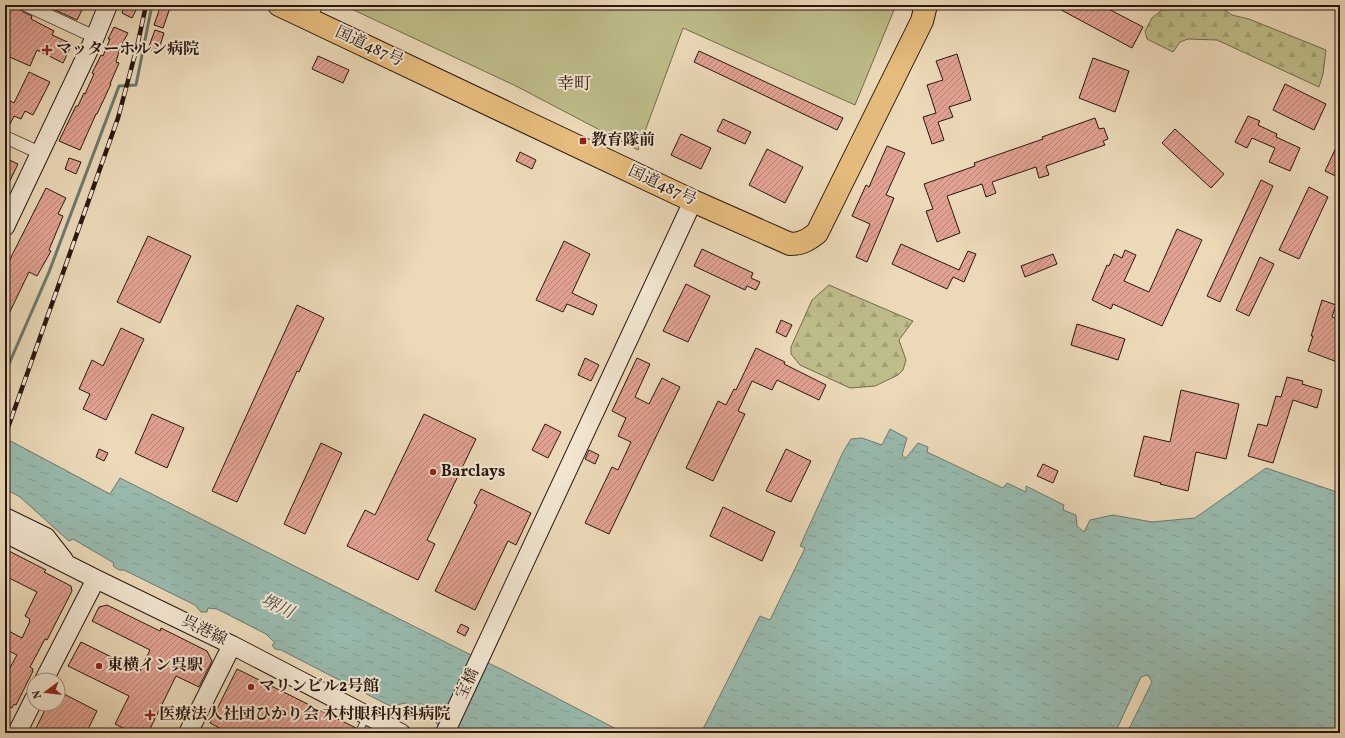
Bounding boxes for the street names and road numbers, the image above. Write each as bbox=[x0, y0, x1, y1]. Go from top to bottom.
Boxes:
street label: 国道487号 bbox=[331, 22, 407, 72]
street label: 国道487号 bbox=[624, 161, 700, 211]
street label: 呉港線 bbox=[178, 611, 230, 651]
street label: 宝橋 bbox=[451, 665, 485, 703]

